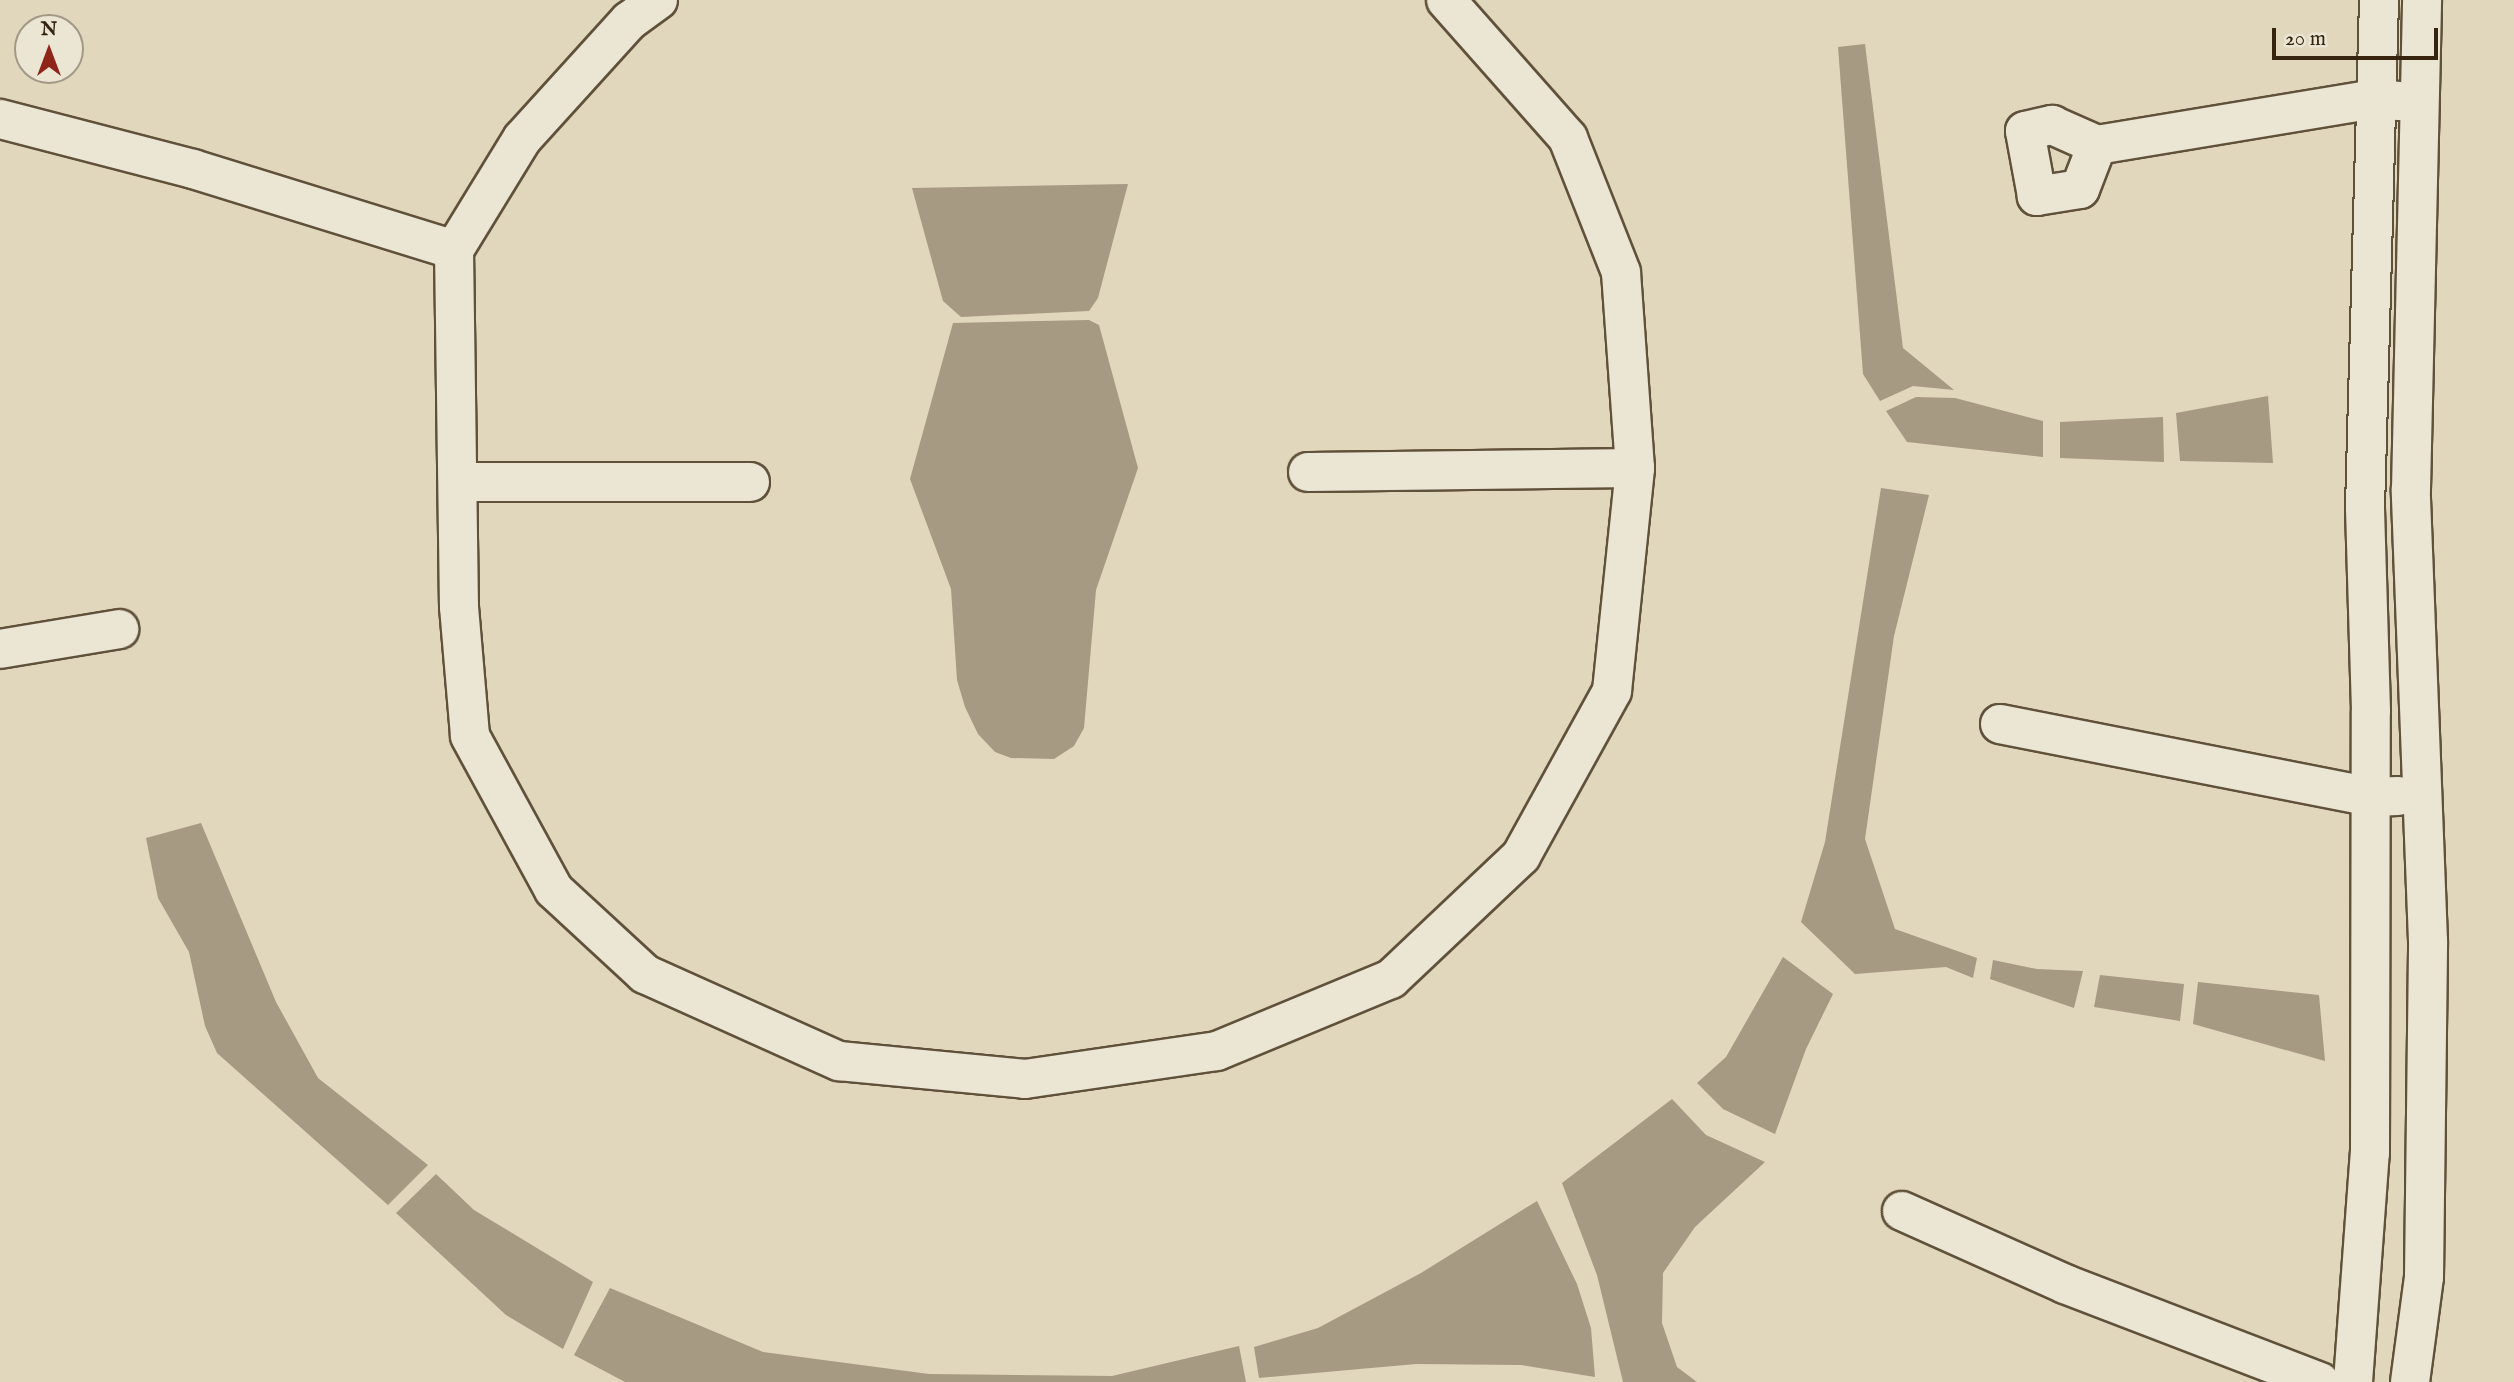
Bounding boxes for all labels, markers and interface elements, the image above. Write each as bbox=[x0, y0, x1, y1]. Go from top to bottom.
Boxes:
north arrow bbox=[14, 14, 84, 84]
scale bar bbox=[2276, 14, 2442, 58]
text: N bbox=[41, 18, 57, 42]
text: 20 m bbox=[2285, 26, 2326, 53]

